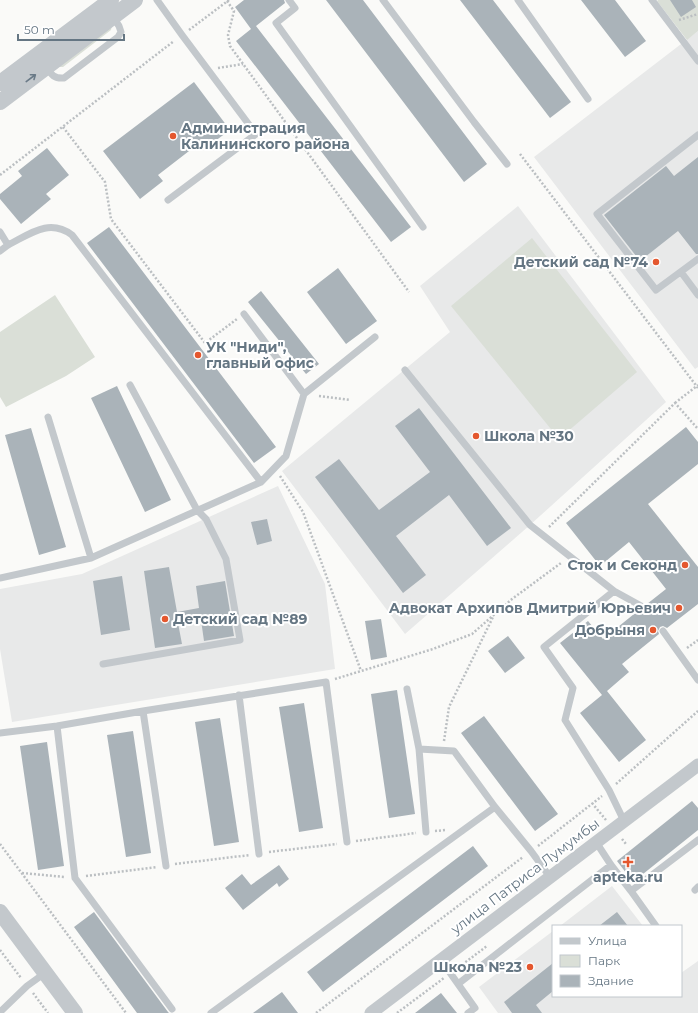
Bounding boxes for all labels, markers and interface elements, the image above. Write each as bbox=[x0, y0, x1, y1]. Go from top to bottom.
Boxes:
scale bar bbox=[18, 16, 124, 42]
text: 50 m bbox=[24, 22, 55, 37]
one-way arrow bbox=[26, 74, 37, 83]
place label: Администрация Калининского района bbox=[181, 119, 350, 153]
marker: Администрация Калининского района bbox=[168, 131, 178, 141]
place label: Детский сад №74 bbox=[514, 253, 648, 271]
marker: Детский сад №74 bbox=[651, 257, 661, 267]
place label: УК "Ниди", главный офис bbox=[206, 338, 315, 372]
marker: УК "Ниди", главный офис bbox=[193, 350, 203, 360]
place label: Школа №30 bbox=[484, 427, 574, 445]
marker: Школа №30 bbox=[471, 431, 481, 441]
place label: Сток и Секонд bbox=[567, 556, 677, 574]
marker: Сток и Секонд bbox=[680, 560, 690, 570]
place label: Адвокат Архипов Дмитрий Юрьевич bbox=[389, 599, 671, 617]
marker: Адвокат Архипов Дмитрий Юрьевич bbox=[674, 603, 684, 613]
place label: Детский сад №89 bbox=[173, 610, 307, 628]
marker: Детский сад №89 bbox=[160, 614, 170, 624]
place label: Добрыня bbox=[575, 621, 645, 639]
marker: Добрыня bbox=[648, 625, 658, 635]
street label: улица Патриса Лумумбы bbox=[446, 814, 603, 938]
marker: apteka.ru bbox=[623, 857, 633, 867]
place label: apteka.ru bbox=[593, 868, 663, 886]
legend bbox=[552, 925, 682, 997]
text: Улица bbox=[588, 933, 627, 948]
text: Парк bbox=[588, 953, 620, 968]
place label: Школа №23 bbox=[433, 958, 522, 976]
marker: Школа №23 bbox=[525, 962, 535, 972]
text: Здание bbox=[588, 973, 634, 988]

